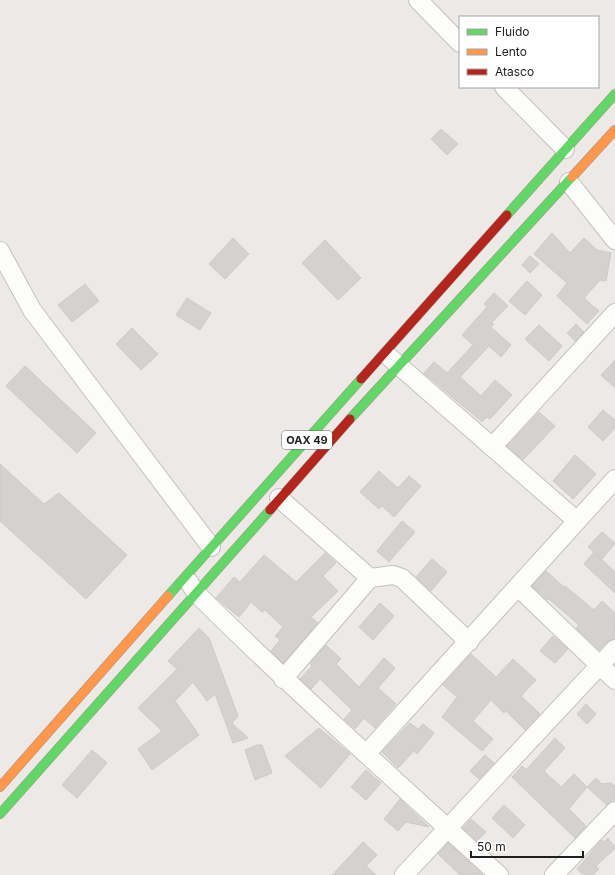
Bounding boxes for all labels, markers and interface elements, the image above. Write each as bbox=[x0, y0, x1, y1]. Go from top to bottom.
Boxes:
legend bbox=[459, 16, 599, 88]
text: Fluido bbox=[495, 24, 530, 39]
text: Lento bbox=[495, 44, 527, 59]
text: Atasco bbox=[495, 64, 534, 79]
road number: OAX 49 bbox=[282, 431, 332, 449]
scale bar bbox=[471, 833, 583, 859]
text: 50 m bbox=[477, 839, 506, 854]

